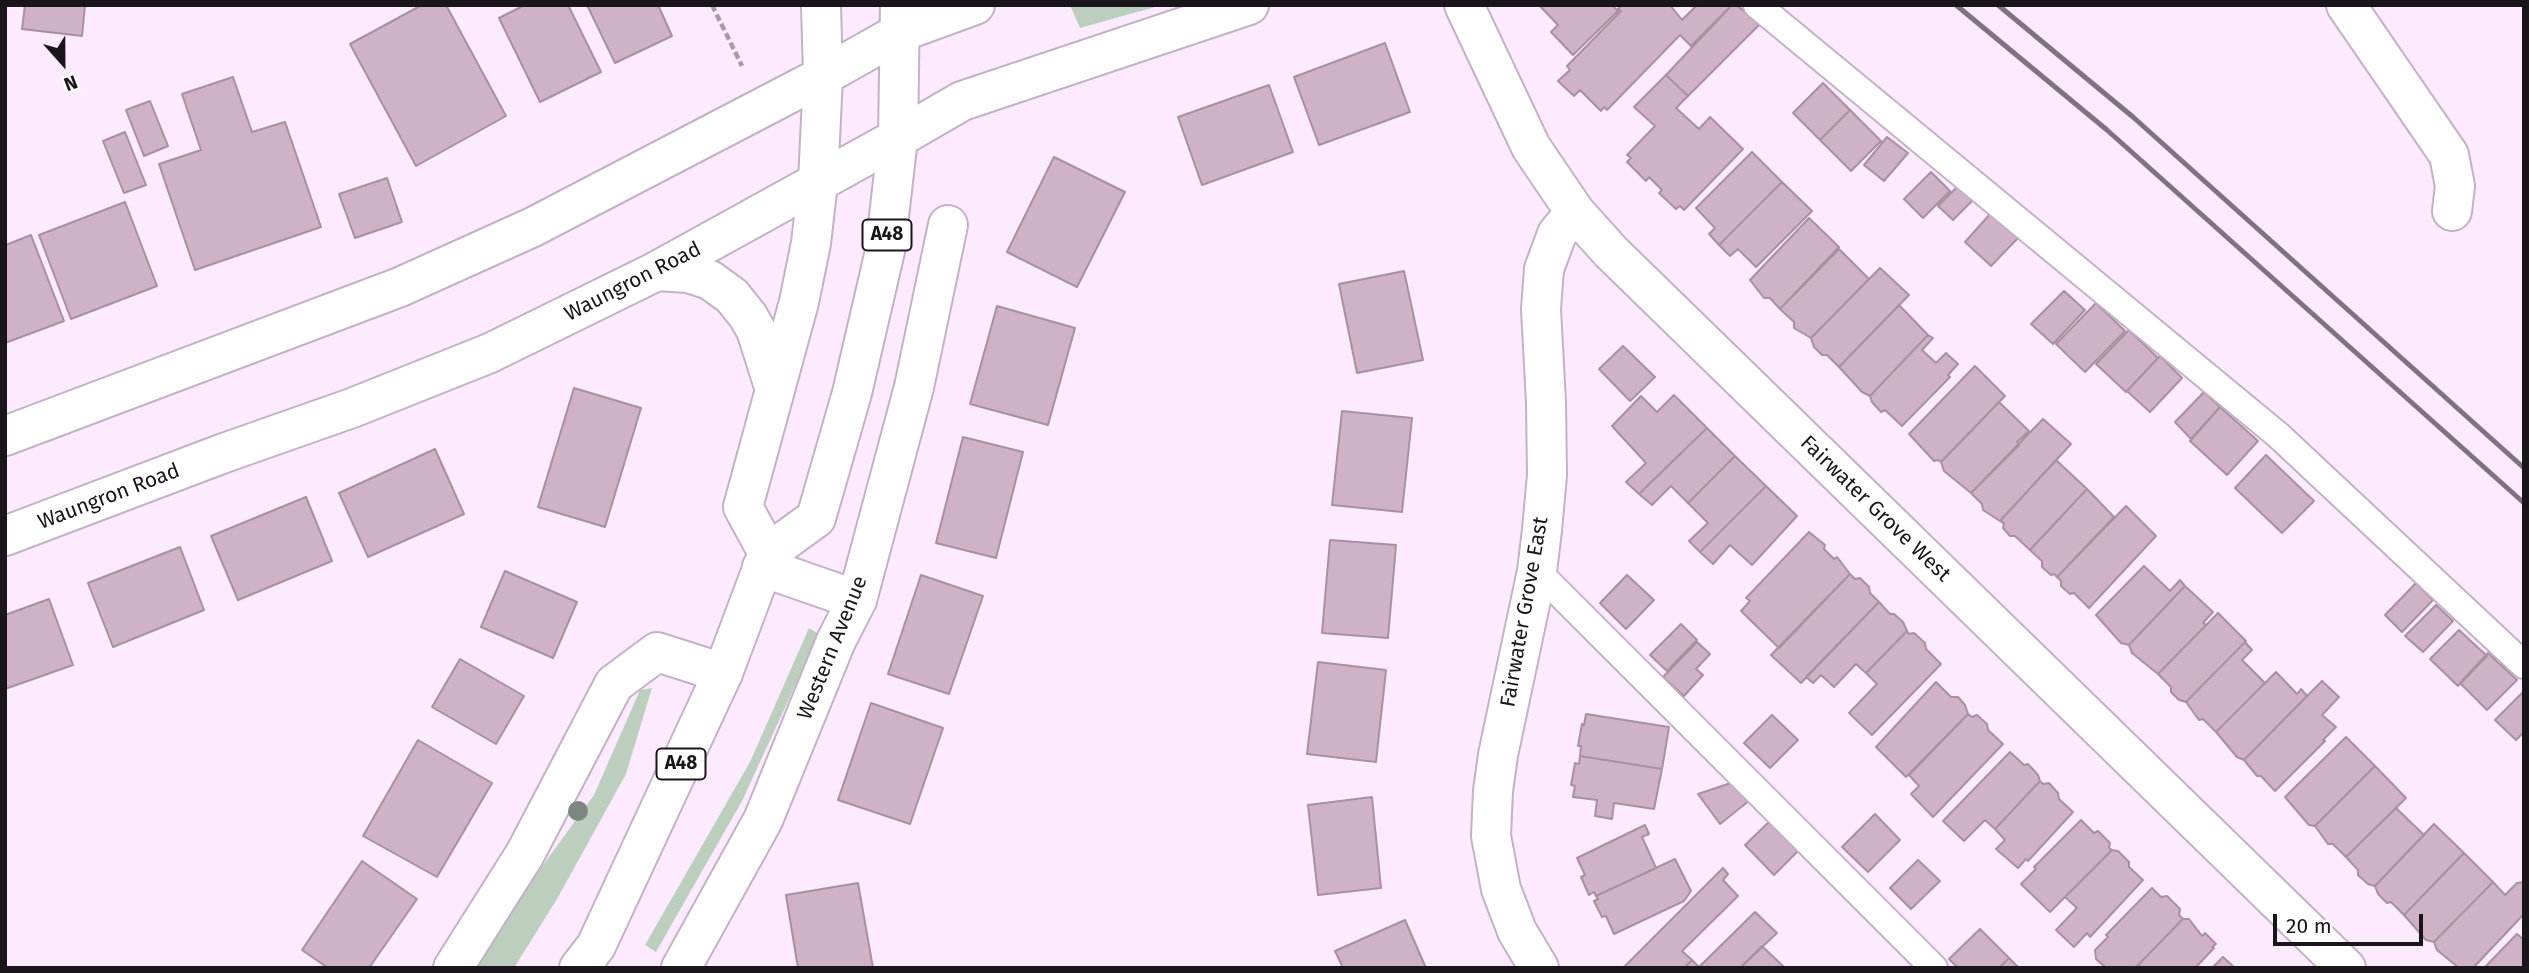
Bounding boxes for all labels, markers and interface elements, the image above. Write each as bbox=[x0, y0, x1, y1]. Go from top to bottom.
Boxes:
north arrow bbox=[28, 28, 98, 98]
text: N bbox=[61, 70, 81, 96]
road number: A48 bbox=[862, 219, 912, 250]
street label: Waungron Road bbox=[561, 237, 705, 327]
street label: Fairwater Grove West bbox=[1795, 431, 1955, 587]
street label: Waungron Road bbox=[35, 458, 183, 536]
street label: Fairwater Grove East bbox=[1496, 515, 1554, 709]
street label: Western Avenue bbox=[793, 572, 873, 724]
road number: A48 bbox=[656, 748, 706, 779]
scale bar bbox=[2277, 900, 2428, 944]
text: 20 m bbox=[2286, 913, 2332, 939]

